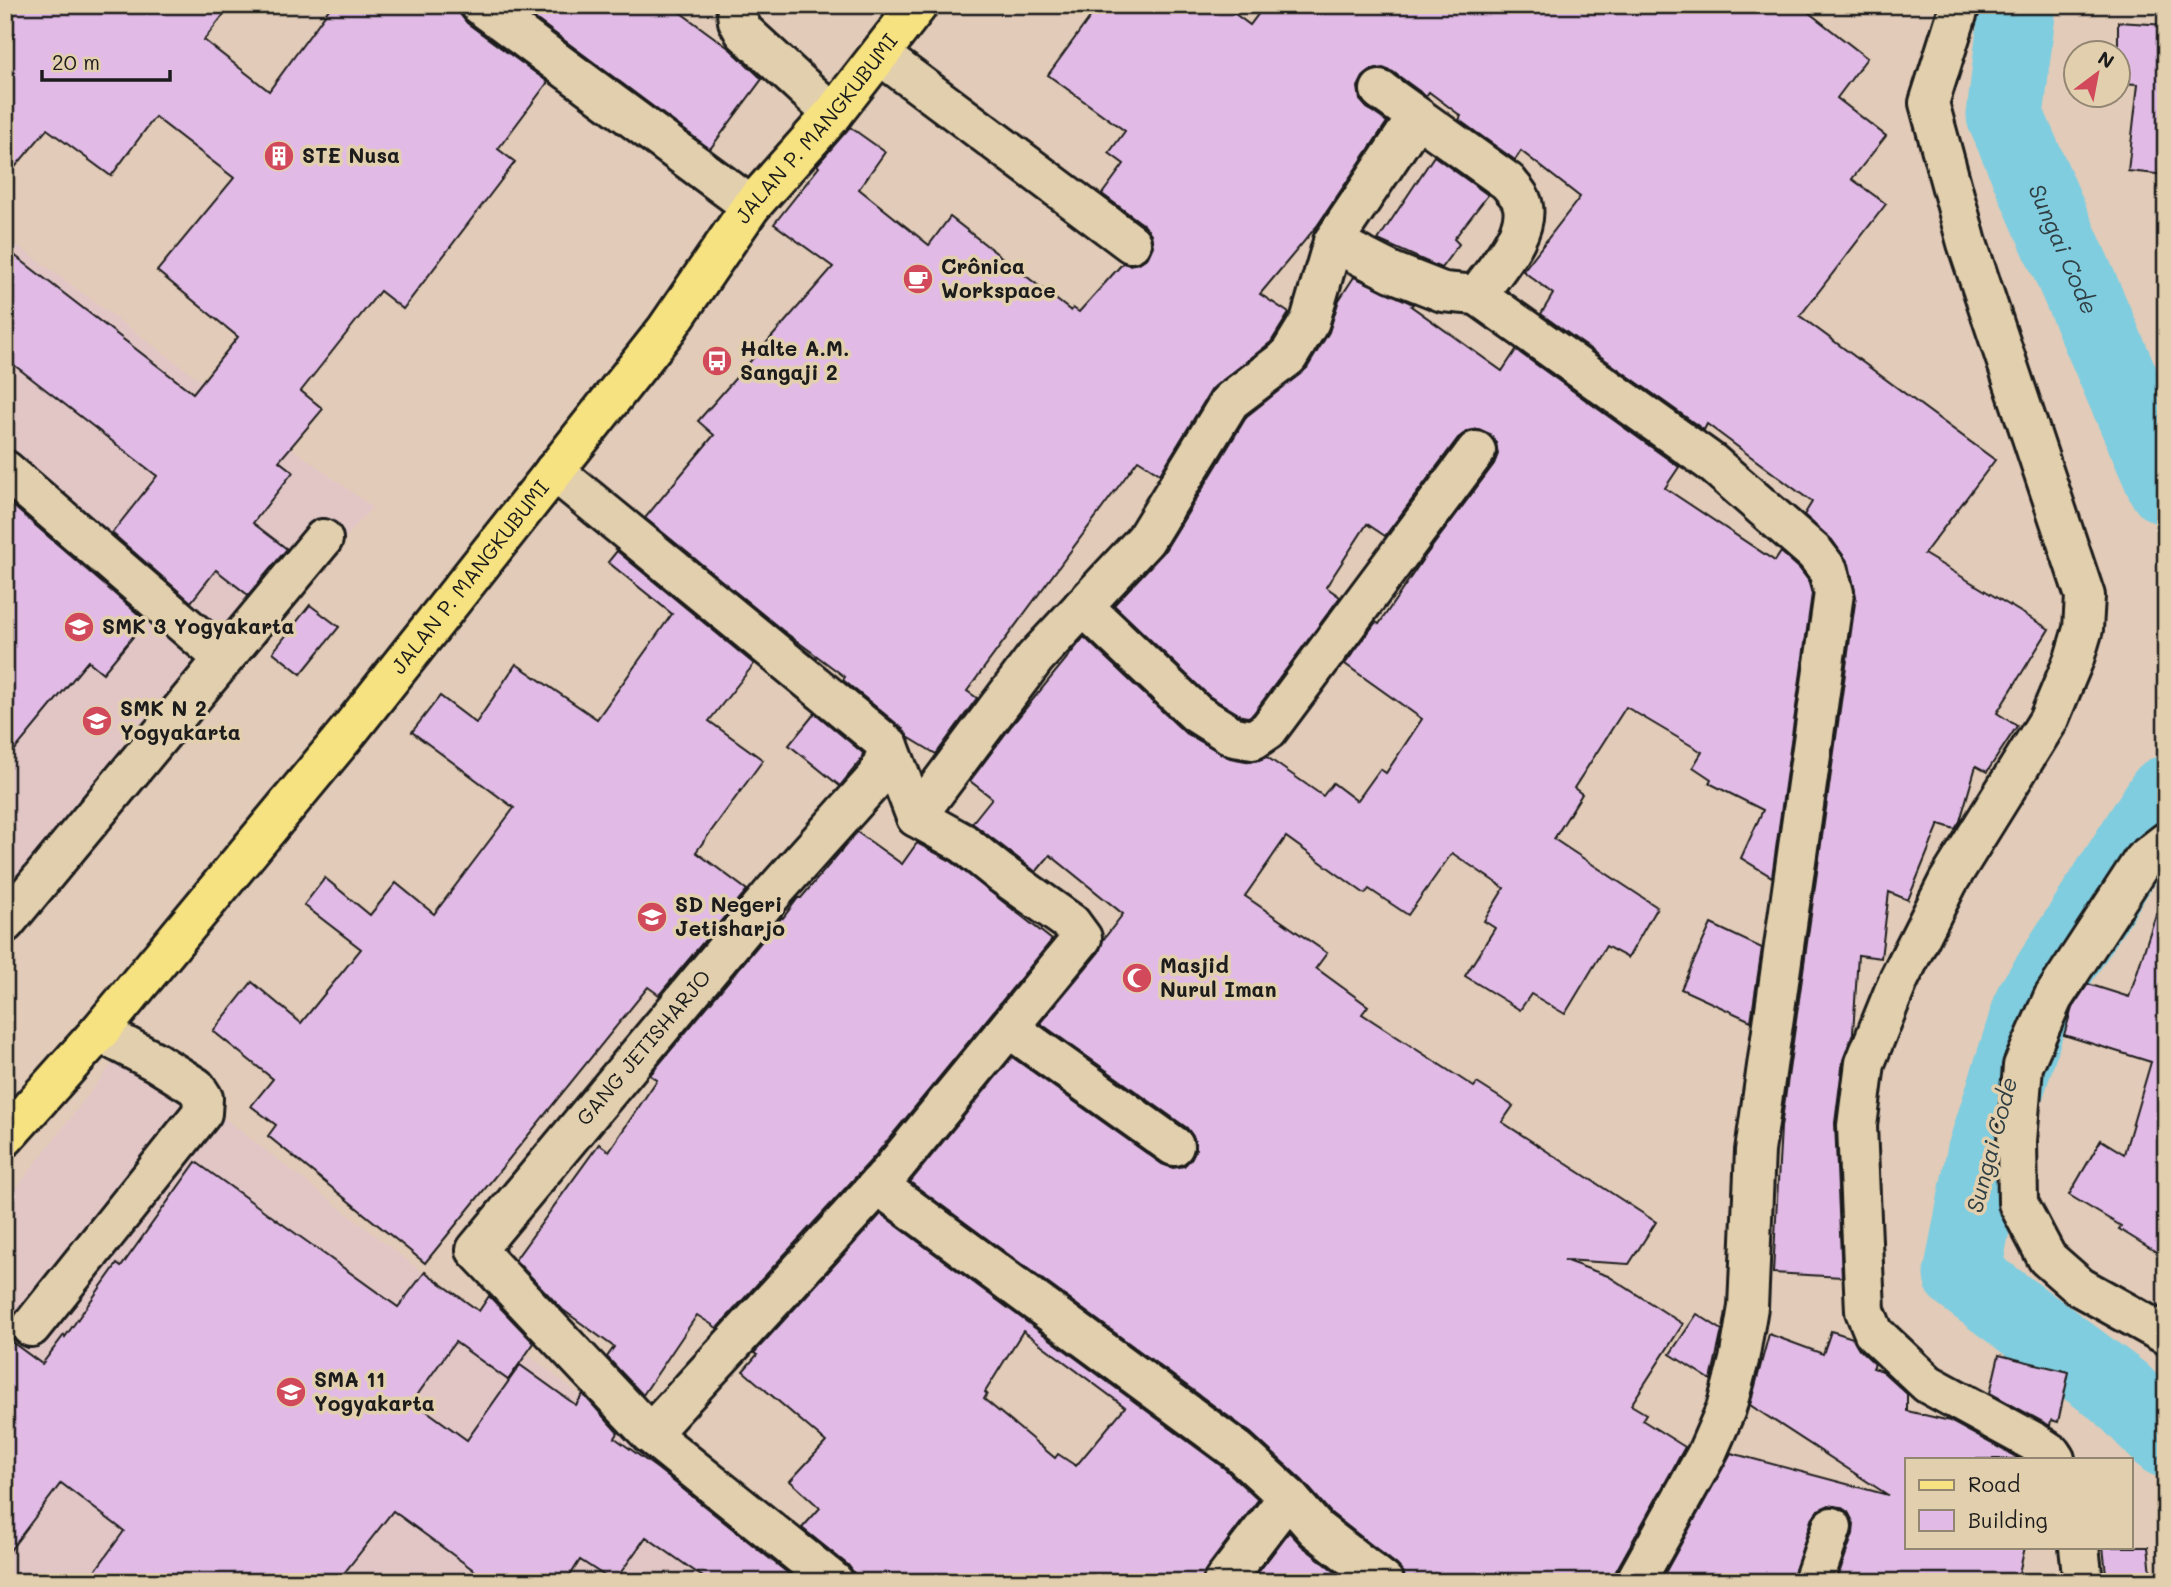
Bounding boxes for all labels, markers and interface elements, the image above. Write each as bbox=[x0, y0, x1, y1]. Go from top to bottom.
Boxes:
street label: JALAN P. MANGKUBUMI bbox=[728, 28, 903, 228]
scale bar bbox=[42, 38, 170, 82]
north arrow bbox=[2062, 38, 2132, 108]
text: N bbox=[2094, 45, 2119, 74]
text: 20 m bbox=[52, 48, 100, 75]
building icon: STE Nusa bbox=[262, 139, 296, 173]
place label: STE Nusa bbox=[302, 141, 400, 168]
water label: Sungai Code bbox=[2022, 179, 2105, 319]
place label: Crônica Workspace bbox=[941, 252, 1056, 303]
cafe icon: Crônica Workspace bbox=[901, 262, 935, 296]
place label: Halte A.M. Sangaji 2 bbox=[740, 334, 849, 385]
bus stop icon: Halte A.M. Sangaji 2 bbox=[700, 344, 734, 378]
street label: JALAN P. MANGKUBUMI bbox=[384, 474, 554, 679]
school or university icon: SMK 3 Yogyakarta bbox=[62, 610, 96, 644]
place label: SMK 3 Yogyakarta bbox=[102, 612, 294, 640]
place label: SMK N 2 Yogyakarta bbox=[120, 694, 241, 746]
school or university icon: SMK N 2 Yogyakarta bbox=[80, 704, 114, 738]
place label: SD Negeri Jetisharjo bbox=[675, 890, 785, 941]
school or university icon: SD Negeri Jetisharjo bbox=[635, 900, 669, 934]
place label: Masjid Nurul Iman bbox=[1160, 951, 1277, 1002]
mosque icon: Masjid Nurul Iman bbox=[1120, 961, 1154, 995]
street label: GANG JETISHARJO bbox=[570, 964, 716, 1131]
water label: Sungai Code bbox=[1959, 1074, 2024, 1216]
place label: SMA 11 Yogyakarta bbox=[314, 1365, 435, 1417]
school or university icon: SMA 11 Yogyakarta bbox=[274, 1375, 308, 1409]
legend bbox=[1905, 1458, 2132, 1548]
text: Road bbox=[1968, 1470, 2020, 1497]
text: Building bbox=[1968, 1506, 2048, 1533]

